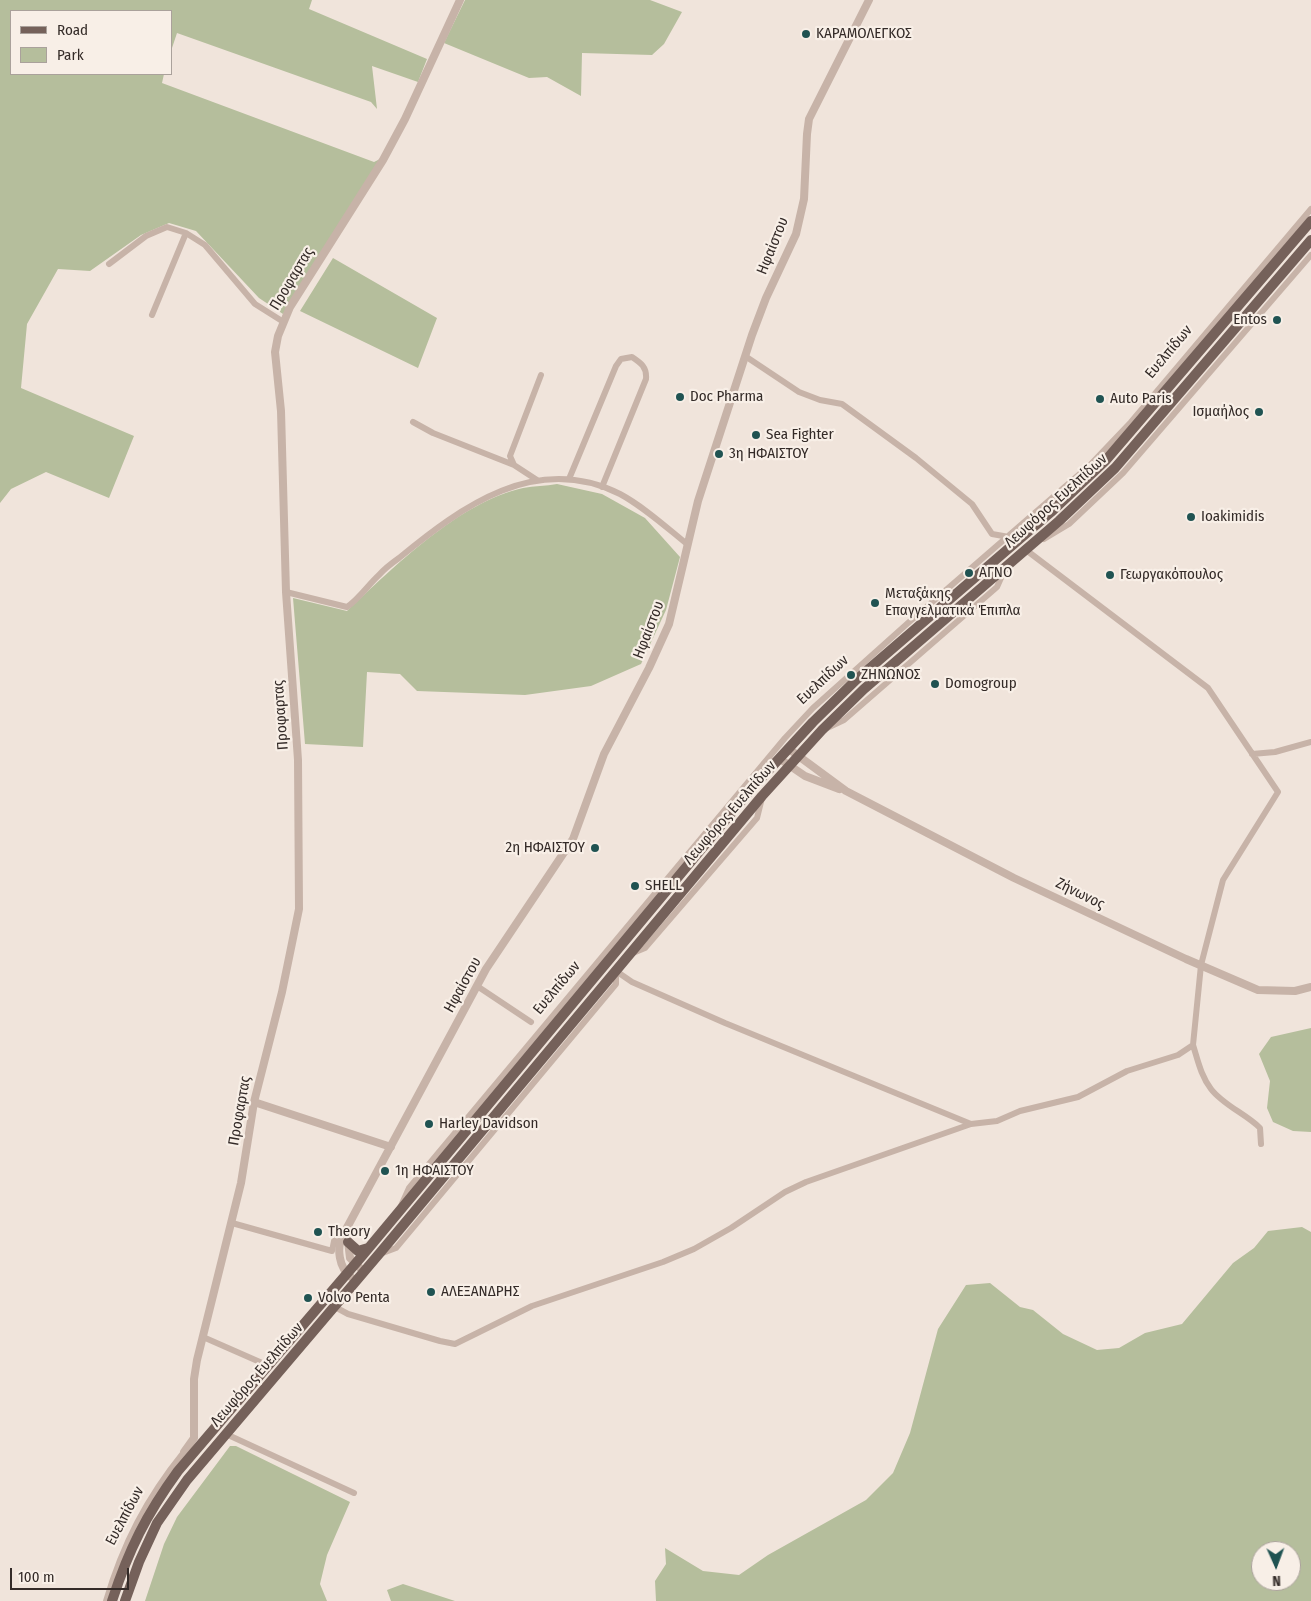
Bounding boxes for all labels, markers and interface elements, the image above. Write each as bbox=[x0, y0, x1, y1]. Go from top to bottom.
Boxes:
legend bbox=[10, 10, 172, 75]
text: Road bbox=[57, 21, 88, 39]
place label: ΚΑΡΑΜΟΛΕΓΚΟΣ bbox=[816, 25, 912, 43]
marker: ΚΑΡΑΜΟΛΕΓΚΟΣ bbox=[800, 28, 812, 40]
text: Park bbox=[57, 46, 84, 64]
street label: Ηφαίστου bbox=[753, 215, 793, 277]
street label: Προφαρτας bbox=[266, 244, 318, 314]
place label: Entos bbox=[1233, 311, 1267, 329]
marker: Entos bbox=[1271, 314, 1283, 326]
street label: Ευελπίδων bbox=[1142, 322, 1196, 382]
place label: Doc Pharma bbox=[690, 388, 763, 406]
place label: Auto Paris bbox=[1110, 390, 1172, 408]
marker: Doc Pharma bbox=[674, 391, 686, 403]
marker: Auto Paris bbox=[1094, 393, 1106, 405]
place label: Ισμαήλος bbox=[1192, 403, 1249, 421]
marker: Ισμαήλος bbox=[1253, 406, 1265, 418]
place label: Sea Fighter bbox=[766, 426, 834, 444]
marker: Sea Fighter bbox=[750, 429, 762, 441]
place label: 3η ΗΦΑΙΣΤΟΥ bbox=[729, 445, 809, 463]
marker: 3η ΗΦΑΙΣΤΟΥ bbox=[713, 448, 725, 460]
street label: Λεωφόρος Ευελπίδων bbox=[1001, 450, 1111, 552]
place label: Ioakimidis bbox=[1201, 508, 1264, 526]
marker: Ioakimidis bbox=[1185, 511, 1197, 523]
place label: ΑΓΝΟ bbox=[979, 564, 1012, 582]
place label: Γεωργακόπουλος bbox=[1120, 566, 1223, 584]
marker: ΑΓΝΟ bbox=[963, 567, 975, 579]
marker: Γεωργακόπουλος bbox=[1104, 569, 1116, 581]
place label: Μεταξάκης Επαγγελματικά Έπιπλα bbox=[885, 585, 1021, 620]
marker: Μεταξάκης Επαγγελματικά Έπιπλα bbox=[869, 597, 881, 609]
street label: Ηφαίστου bbox=[630, 599, 668, 661]
street label: Ευελπίδων bbox=[793, 652, 853, 708]
place label: ΖΗΝΩΝΟΣ bbox=[861, 666, 921, 684]
marker: ΖΗΝΩΝΟΣ bbox=[845, 669, 857, 681]
place label: Domogroup bbox=[945, 675, 1017, 693]
marker: Domogroup bbox=[929, 678, 941, 690]
street label: Προφαρτας bbox=[270, 679, 292, 751]
street label: Λεωφόρος Ευελπίδων bbox=[680, 757, 780, 869]
place label: 2η ΗΦΑΙΣΤΟΥ bbox=[506, 839, 585, 857]
marker: 2η ΗΦΑΙΣΤΟΥ bbox=[589, 842, 601, 854]
street label: Ζήνωνος bbox=[1053, 874, 1107, 914]
place label: SHELL bbox=[645, 877, 682, 895]
marker: SHELL bbox=[629, 880, 641, 892]
street label: Ηφαίστου bbox=[441, 954, 485, 1016]
street label: Ευελπίδων bbox=[530, 958, 584, 1018]
street label: Προφαρτας bbox=[225, 1075, 255, 1147]
place label: Harley Davidson bbox=[439, 1115, 539, 1133]
marker: Harley Davidson bbox=[423, 1118, 435, 1130]
place label: 1η ΗΦΑΙΣΤΟΥ bbox=[395, 1162, 474, 1180]
marker: 1η ΗΦΑΙΣΤΟΥ bbox=[379, 1165, 391, 1177]
place label: Theory bbox=[328, 1223, 370, 1241]
marker: Theory bbox=[312, 1226, 324, 1238]
place label: ΑΛΕΞΑΝΔΡΗΣ bbox=[441, 1283, 519, 1301]
marker: ΑΛΕΞΑΝΔΡΗΣ bbox=[425, 1286, 437, 1298]
place label: Volvo Penta bbox=[318, 1289, 390, 1307]
marker: Volvo Penta bbox=[302, 1292, 314, 1304]
street label: Λεωφόρος Ευελπίδων bbox=[207, 1319, 307, 1431]
street label: Ευελπίδων bbox=[102, 1484, 148, 1548]
north arrow bbox=[1251, 1541, 1301, 1591]
scale bar bbox=[12, 1558, 131, 1590]
text: 100 m bbox=[18, 1568, 55, 1586]
text: N bbox=[1272, 1572, 1281, 1589]

